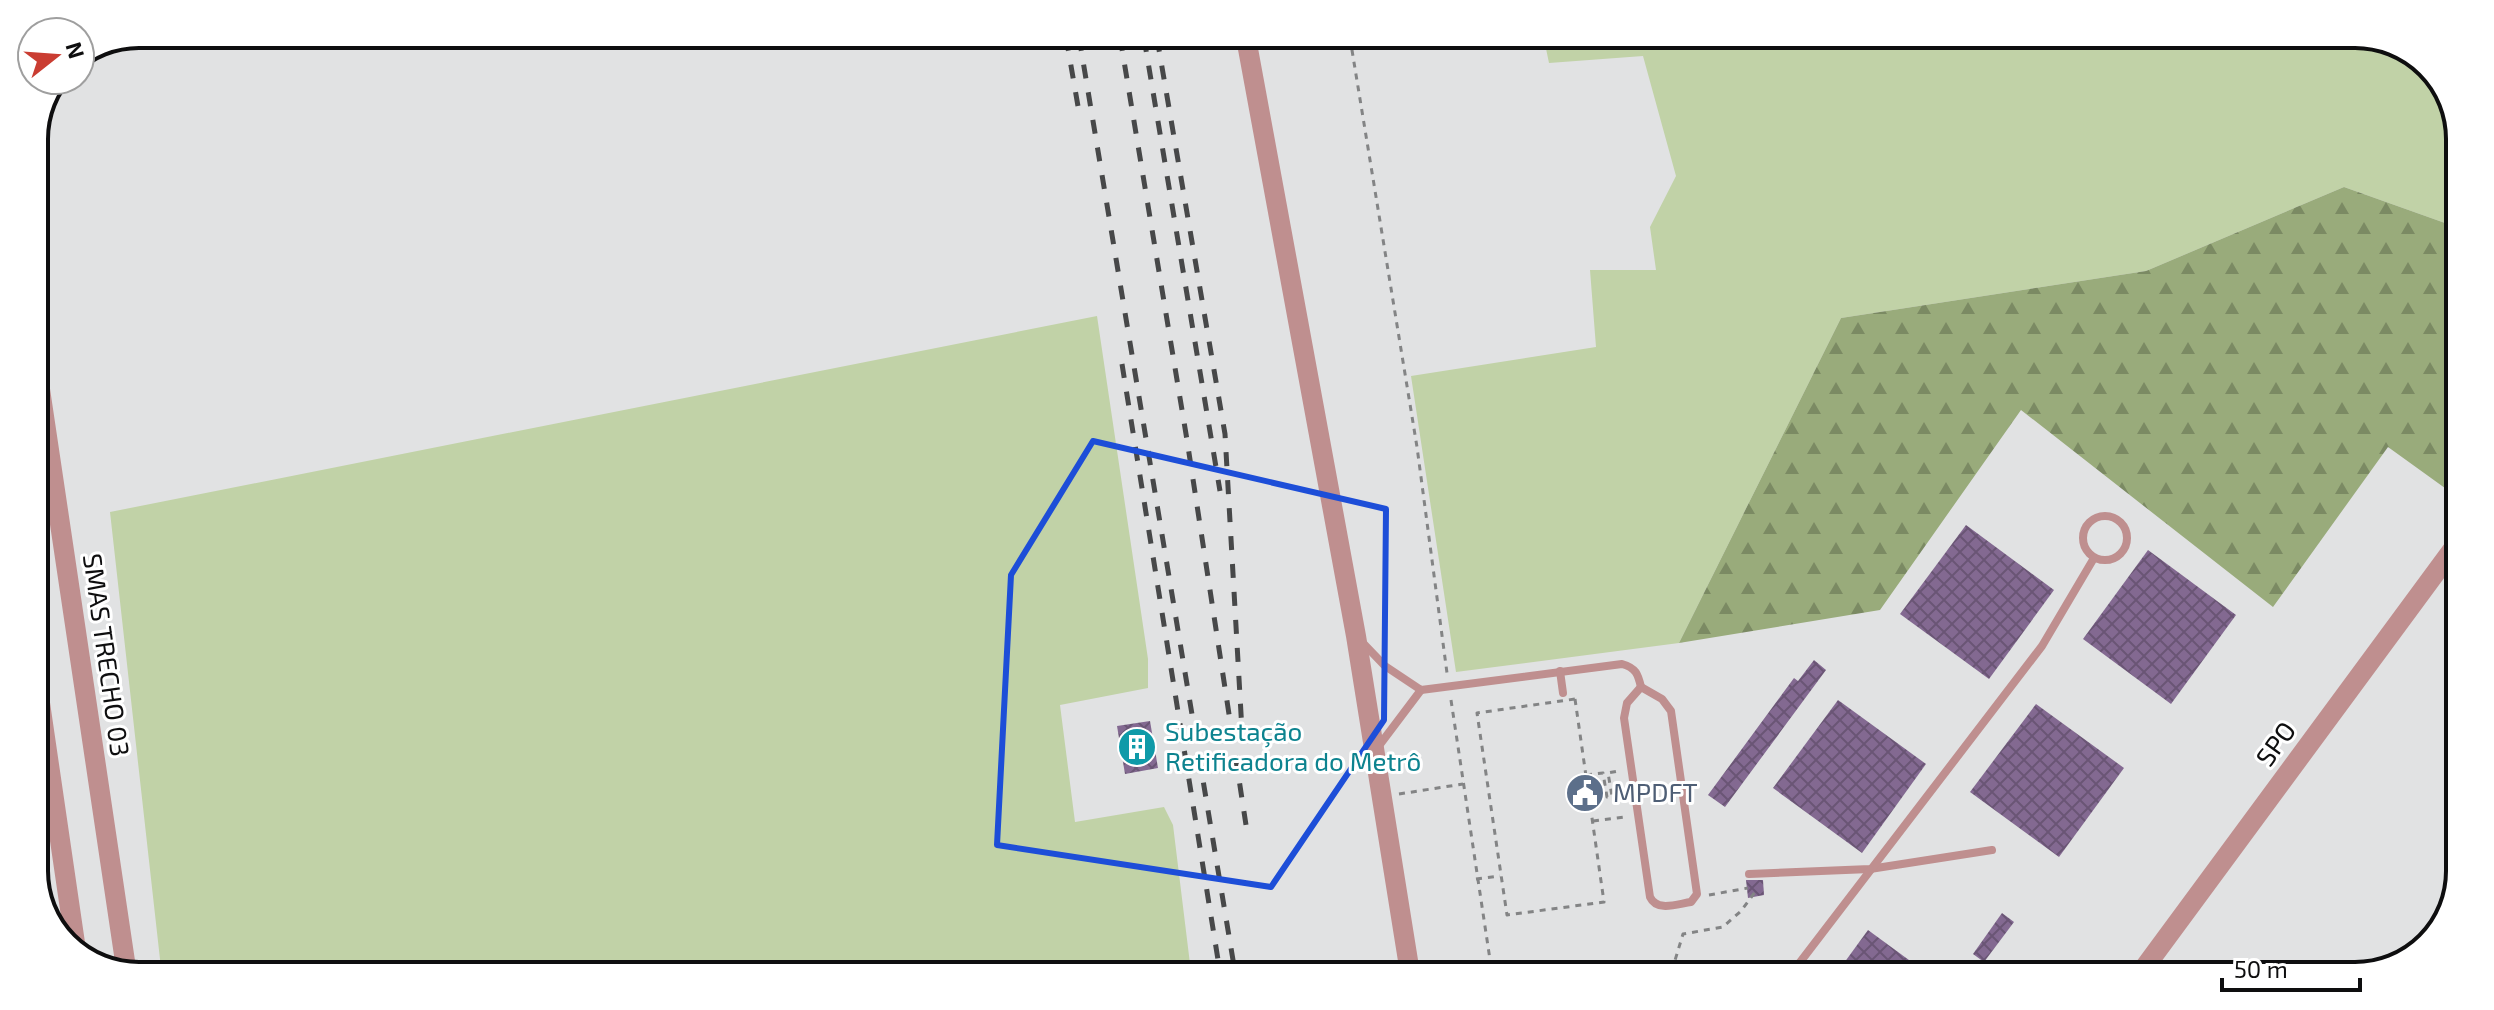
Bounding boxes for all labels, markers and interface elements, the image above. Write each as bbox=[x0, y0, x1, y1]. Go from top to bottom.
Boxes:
north arrow bbox=[16, 16, 96, 96]
text: N bbox=[61, 38, 91, 61]
street label: SMAS TRECHO 03 bbox=[78, 551, 137, 758]
place label: Subestação Retificadora do Metrô bbox=[1165, 715, 1421, 776]
street label: SPO bbox=[2248, 715, 2301, 771]
building icon: Subestação Retificadora do Metrô bbox=[1116, 726, 1158, 768]
public building icon: MPDFT bbox=[1564, 772, 1606, 814]
place label: MPDFT bbox=[1613, 776, 1698, 807]
scale bar bbox=[2222, 942, 2360, 992]
text: 50 m bbox=[2234, 954, 2288, 983]

